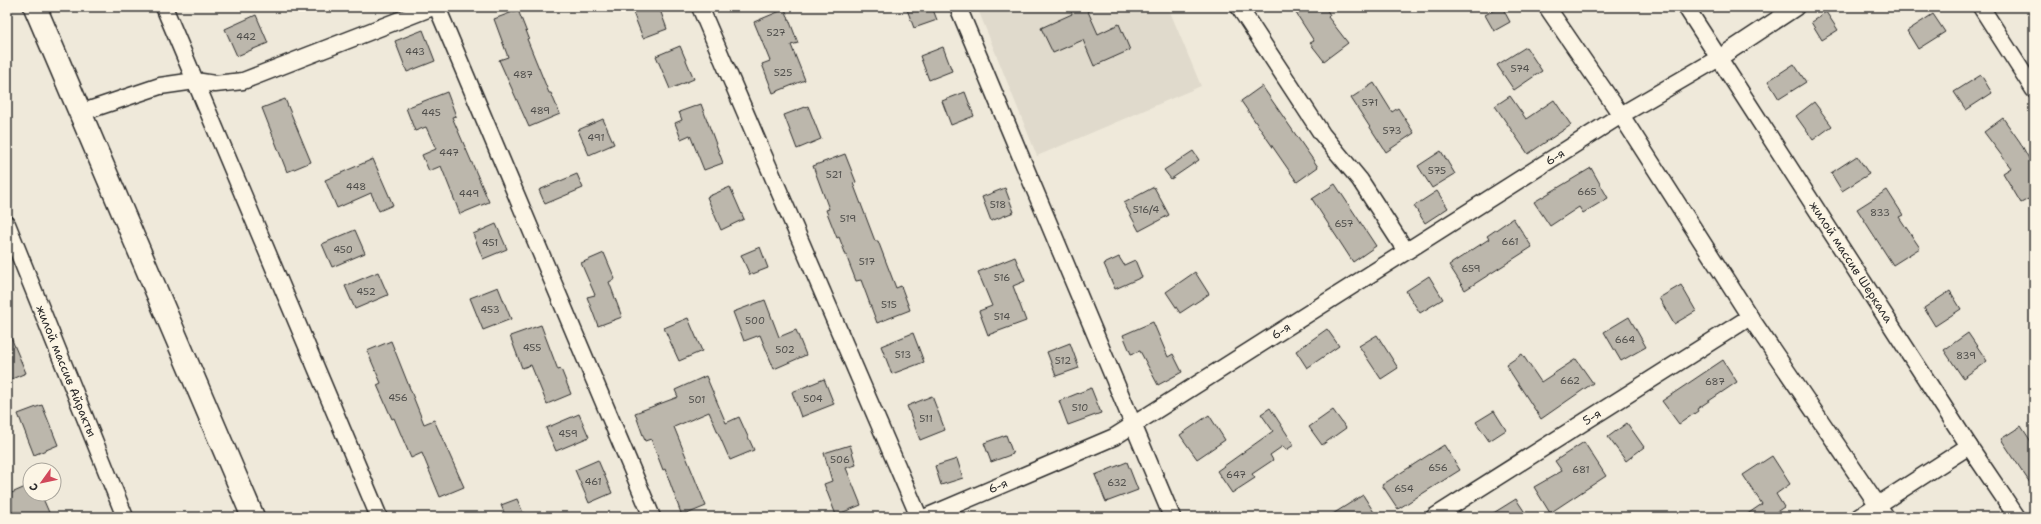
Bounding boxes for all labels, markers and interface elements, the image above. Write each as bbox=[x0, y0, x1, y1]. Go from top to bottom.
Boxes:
house number: 527 bbox=[767, 26, 785, 39]
house number: 442 bbox=[236, 30, 256, 43]
house number: 443 bbox=[405, 45, 425, 58]
house number: 574 bbox=[1510, 62, 1530, 75]
house number: 525 bbox=[774, 66, 792, 79]
house number: 487 bbox=[513, 68, 533, 81]
house number: 571 bbox=[1362, 96, 1378, 109]
house number: 489 bbox=[530, 104, 550, 117]
house number: 445 bbox=[421, 106, 441, 119]
house number: 573 bbox=[1383, 124, 1401, 137]
house number: 491 bbox=[587, 131, 605, 144]
street label: 6-я bbox=[1542, 145, 1568, 169]
house number: 447 bbox=[439, 146, 459, 159]
house number: 575 bbox=[1428, 164, 1446, 177]
house number: 521 bbox=[826, 168, 842, 181]
house number: 448 bbox=[346, 180, 366, 193]
house number: 665 bbox=[1577, 185, 1597, 198]
house number: 449 bbox=[459, 187, 479, 200]
house number: 518 bbox=[990, 198, 1006, 211]
street label: жилой массив Шеркала bbox=[1806, 198, 1897, 326]
house number: 516/4 bbox=[1133, 203, 1159, 216]
house number: 833 bbox=[1870, 206, 1890, 219]
house number: 519 bbox=[840, 212, 856, 225]
house number: 657 bbox=[1334, 217, 1354, 230]
house number: 661 bbox=[1501, 235, 1519, 248]
house number: 451 bbox=[482, 236, 498, 249]
house number: 450 bbox=[333, 243, 353, 256]
house number: 517 bbox=[859, 255, 875, 268]
house number: 659 bbox=[1461, 262, 1481, 275]
house number: 516 bbox=[994, 271, 1010, 284]
house number: 452 bbox=[356, 285, 376, 298]
house number: 515 bbox=[881, 298, 897, 311]
street label: жилой массив Айракты bbox=[32, 303, 100, 439]
house number: 453 bbox=[480, 303, 500, 316]
house number: 514 bbox=[994, 310, 1010, 323]
house number: 500 bbox=[745, 314, 765, 327]
street label: 6-я bbox=[1268, 319, 1294, 343]
house number: 664 bbox=[1615, 333, 1635, 346]
house number: 455 bbox=[523, 341, 541, 354]
house number: 502 bbox=[775, 343, 795, 356]
house number: 513 bbox=[895, 348, 911, 361]
house number: 839 bbox=[1956, 349, 1976, 362]
house number: 512 bbox=[1055, 354, 1071, 367]
house number: 662 bbox=[1560, 374, 1580, 387]
house number: 687 bbox=[1705, 375, 1725, 388]
house number: 456 bbox=[388, 391, 408, 404]
house number: 504 bbox=[803, 392, 823, 405]
house number: 501 bbox=[689, 393, 705, 406]
house number: 510 bbox=[1072, 401, 1088, 414]
street label: 5-я bbox=[1580, 405, 1604, 429]
house number: 511 bbox=[919, 412, 933, 425]
house number: 459 bbox=[558, 427, 578, 440]
house number: 506 bbox=[830, 453, 850, 466]
house number: 656 bbox=[1428, 461, 1448, 474]
north arrow bbox=[22, 462, 62, 502]
house number: 681 bbox=[1572, 463, 1590, 476]
house number: 647 bbox=[1226, 468, 1246, 481]
house number: 461 bbox=[584, 475, 602, 488]
street label: 6-я bbox=[986, 475, 1010, 497]
house number: 632 bbox=[1107, 476, 1127, 489]
text: С bbox=[26, 480, 42, 494]
house number: 654 bbox=[1394, 482, 1414, 495]

